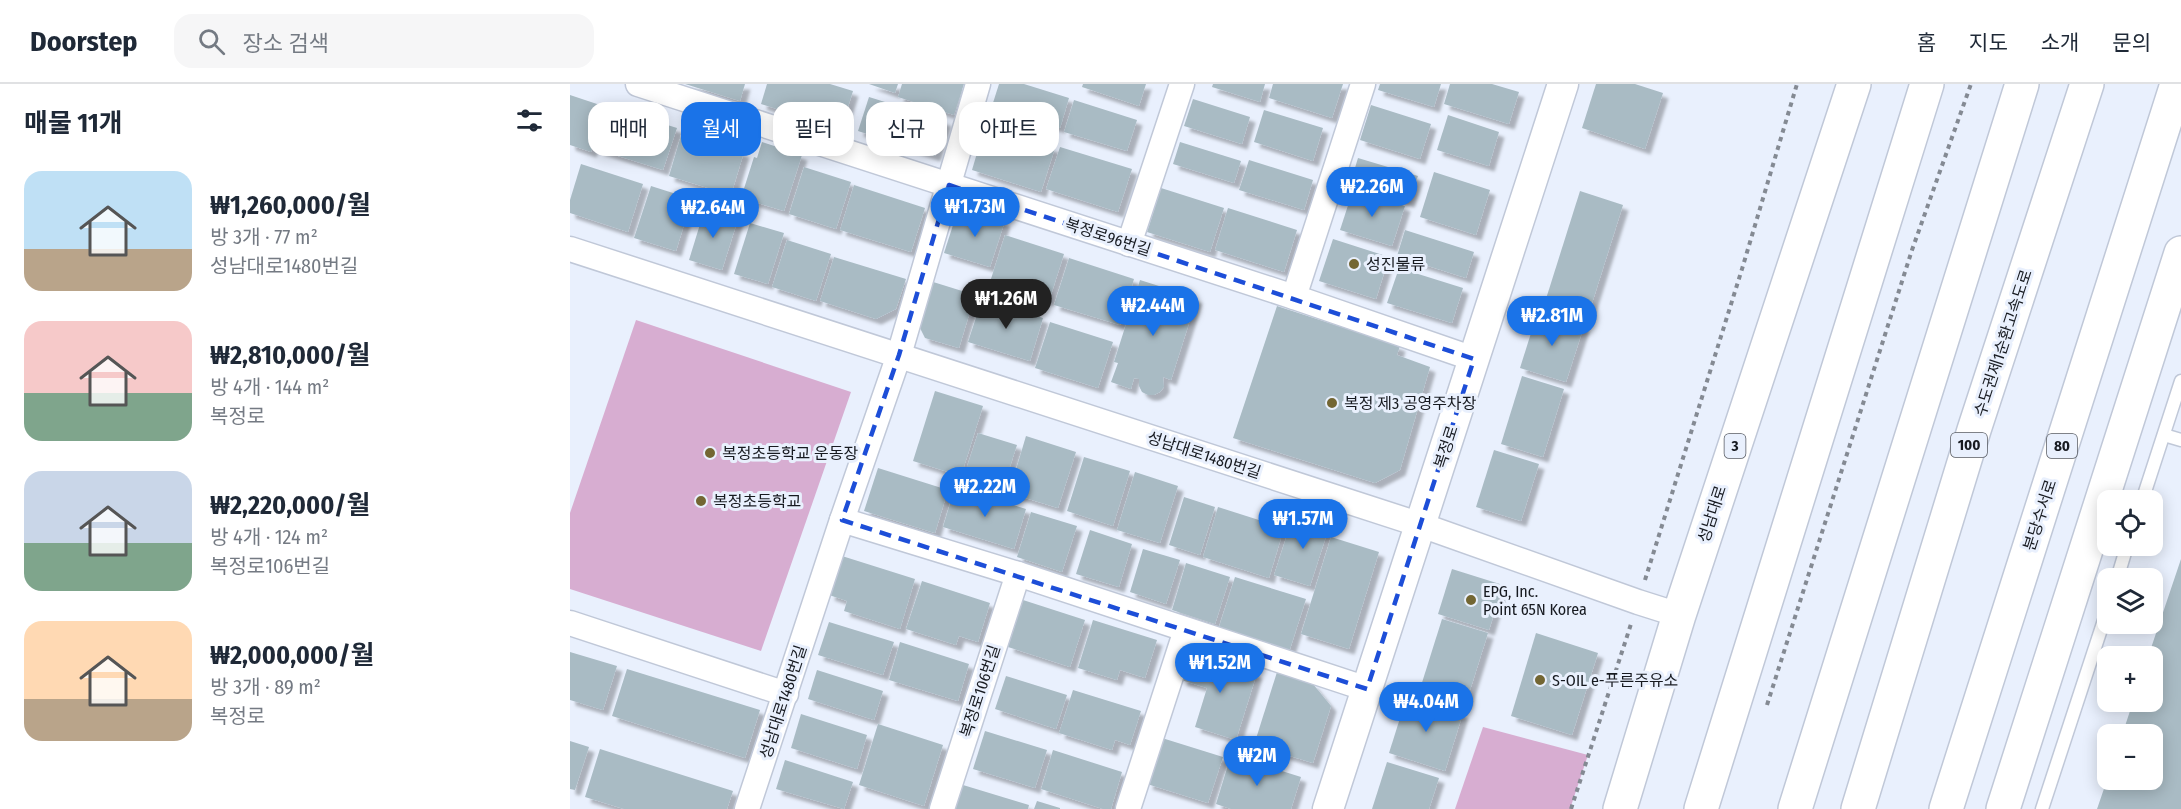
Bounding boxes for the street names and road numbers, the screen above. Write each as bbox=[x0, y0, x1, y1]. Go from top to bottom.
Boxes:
street label: 복정로96번길 bbox=[1063, 214, 1153, 260]
street label: 수도권제1순환고속도로 bbox=[1970, 267, 2036, 419]
street label: 복정로 bbox=[1430, 423, 1462, 471]
street label: 성남대로1480번길 bbox=[1145, 428, 1263, 482]
road number: 100 bbox=[1951, 433, 1987, 457]
road number: 3 bbox=[1724, 434, 1746, 458]
road number: 80 bbox=[2047, 434, 2077, 458]
street label: 분당수서로 bbox=[2020, 477, 2060, 553]
street label: 성남대로 bbox=[1694, 483, 1730, 545]
street label: 복정로106번길 bbox=[956, 642, 1004, 740]
street label: 성남대로1480번길 bbox=[756, 643, 810, 761]

